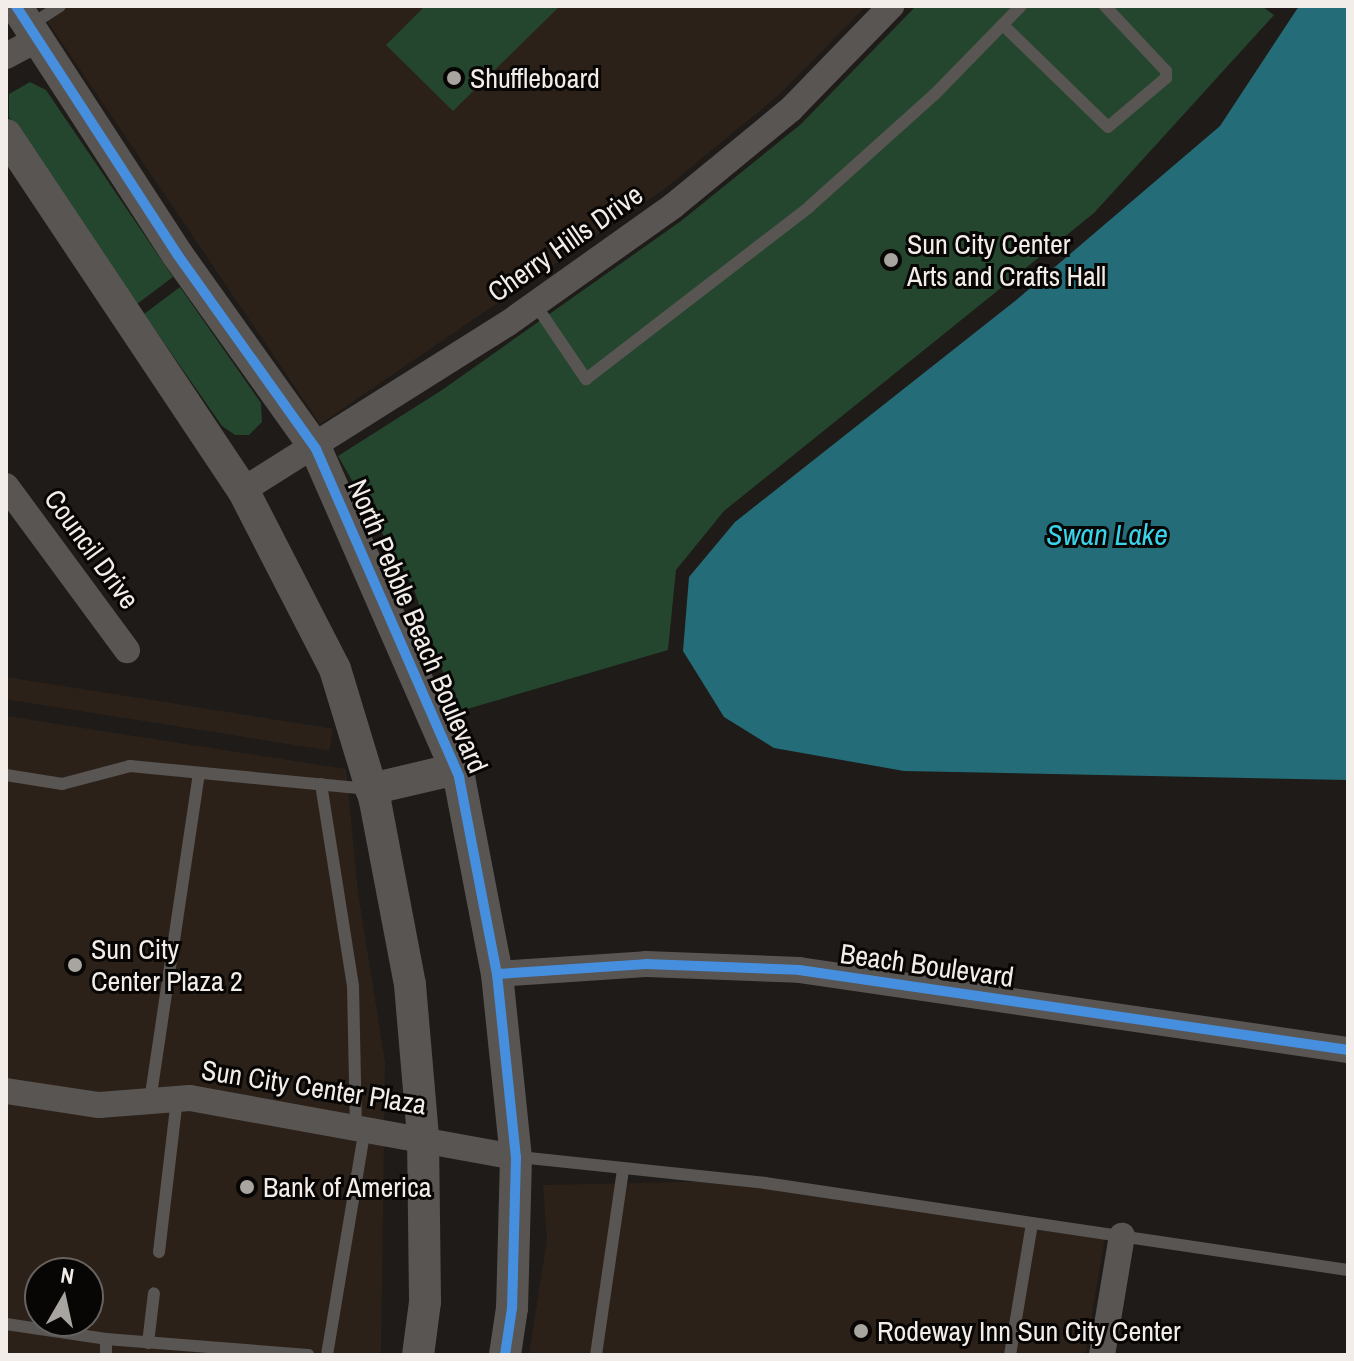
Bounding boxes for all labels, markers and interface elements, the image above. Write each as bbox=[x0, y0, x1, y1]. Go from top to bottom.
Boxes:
place label: Shuffleboard bbox=[470, 61, 600, 95]
marker: Shuffleboard bbox=[445, 69, 463, 87]
street label: Cherry Hills Drive bbox=[481, 177, 649, 309]
place label: Sun City Center Arts and Crafts Hall bbox=[907, 227, 1106, 293]
marker: Sun City Center Arts and Crafts Hall bbox=[882, 251, 900, 269]
street label: North Pebble Beach Boulevard bbox=[341, 474, 495, 778]
street label: Council Drive bbox=[38, 483, 146, 615]
water label: Swan Lake bbox=[1046, 516, 1168, 552]
place label: Sun City Center Plaza 2 bbox=[91, 932, 243, 998]
street label: Beach Boulevard bbox=[838, 936, 1016, 994]
marker: Sun City Center Plaza 2 bbox=[66, 956, 84, 974]
street label: Sun City Center Plaza bbox=[199, 1053, 429, 1121]
place label: Bank of America bbox=[263, 1170, 433, 1204]
marker: Bank of America bbox=[238, 1178, 256, 1196]
north arrow bbox=[24, 1257, 104, 1337]
text: N bbox=[59, 1259, 76, 1291]
place label: Rodeway Inn Sun City Center bbox=[877, 1314, 1181, 1348]
marker: Rodeway Inn Sun City Center bbox=[852, 1322, 870, 1340]

